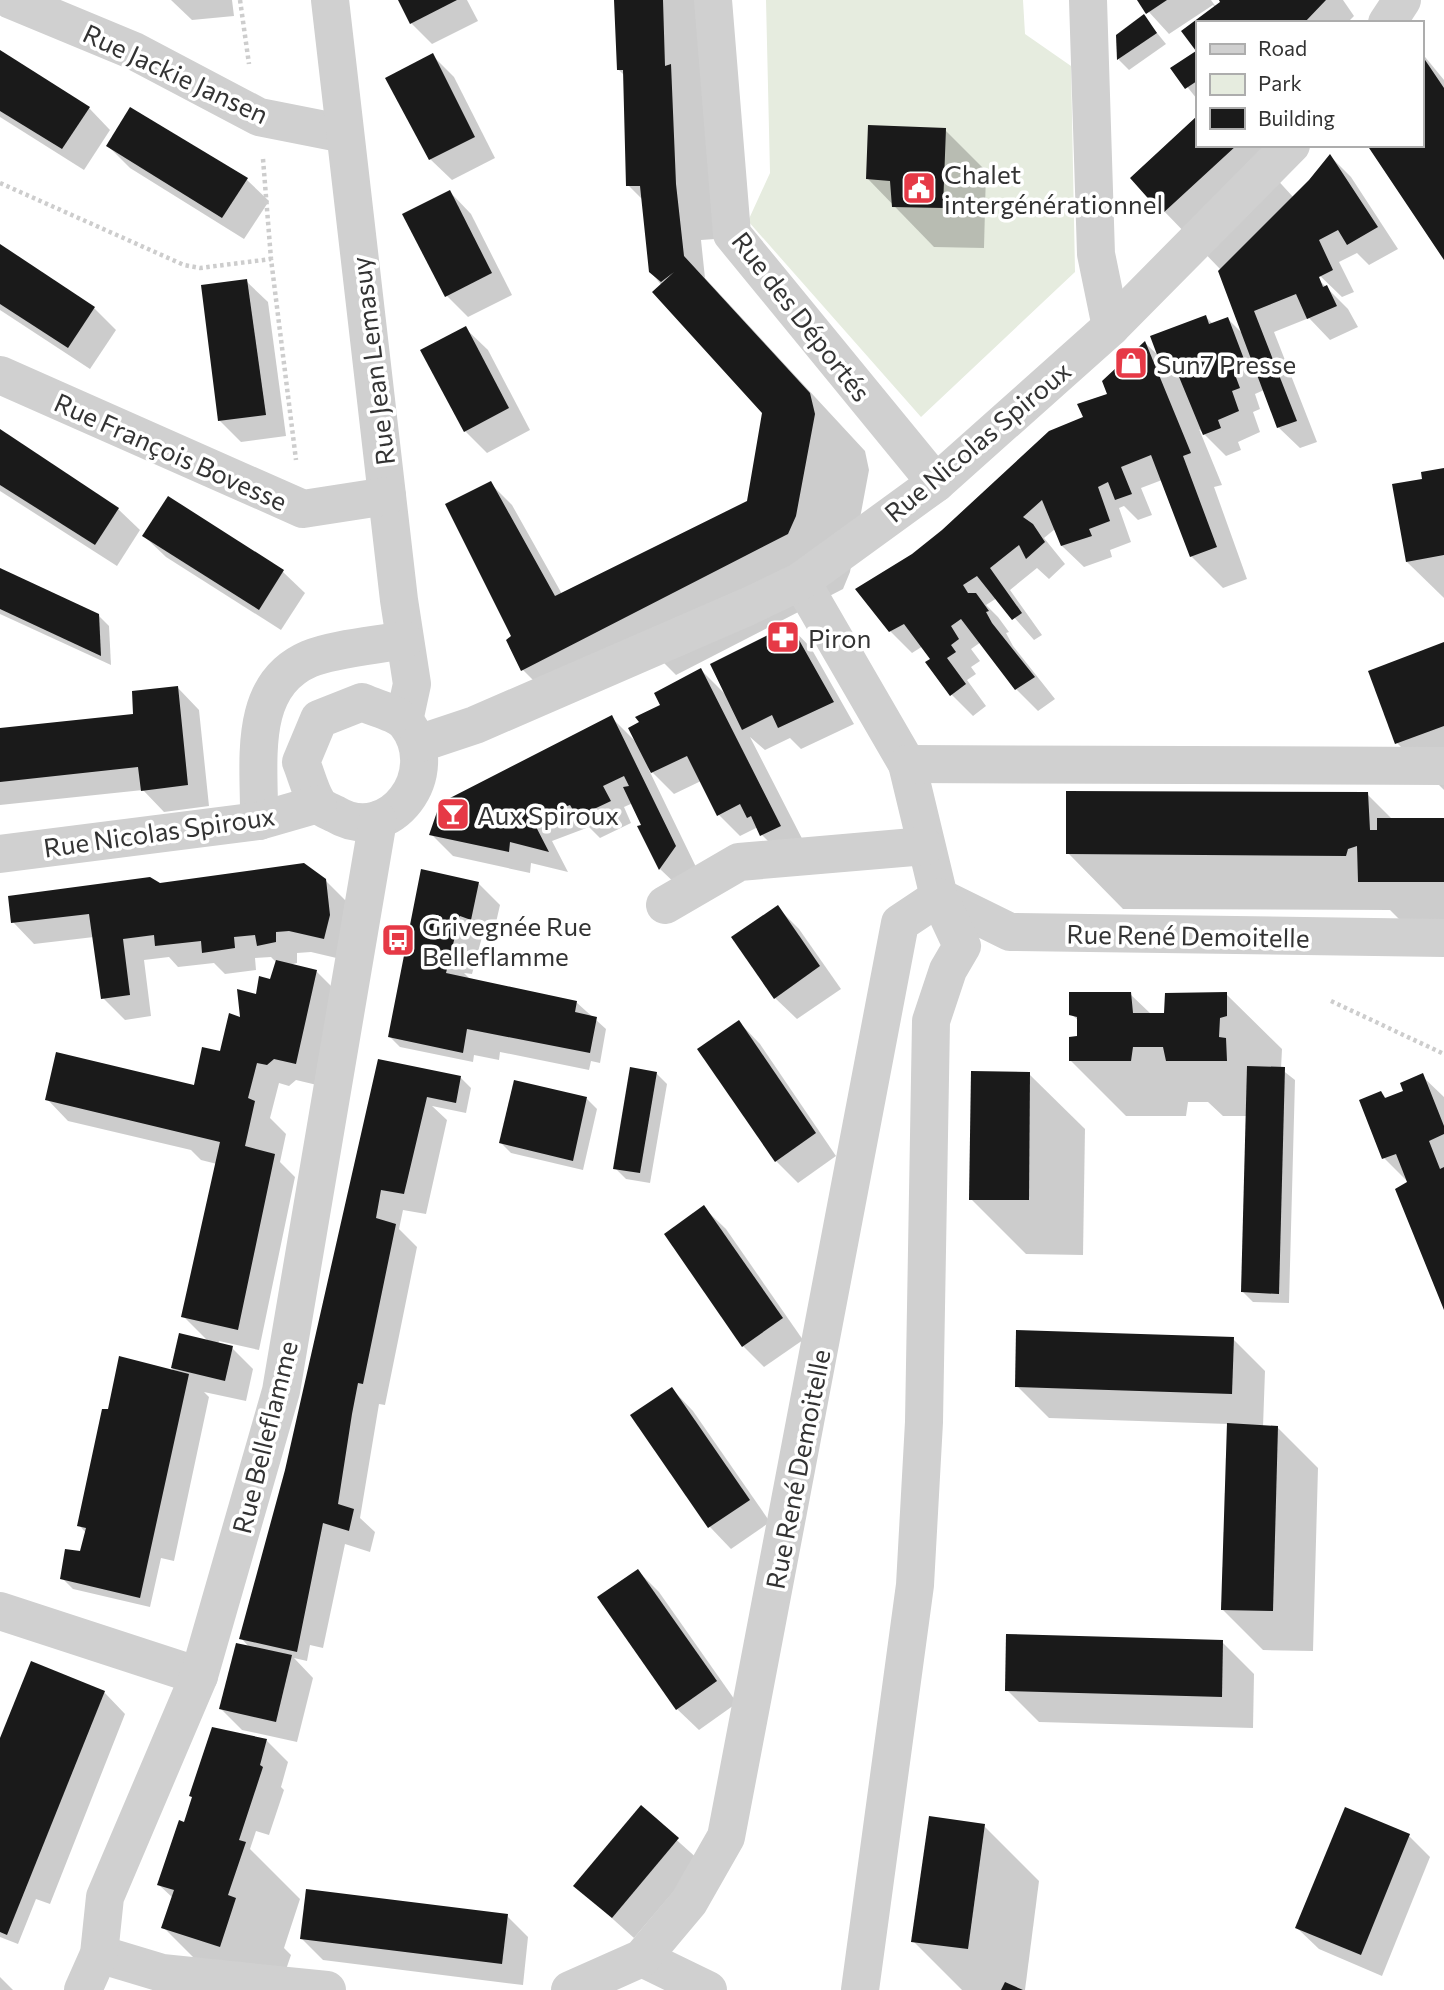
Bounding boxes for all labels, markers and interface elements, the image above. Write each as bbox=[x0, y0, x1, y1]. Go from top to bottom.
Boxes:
street label: Rue Jackie Jansen bbox=[79, 17, 273, 129]
legend bbox=[1196, 21, 1423, 147]
text: Road bbox=[1258, 35, 1307, 60]
text: Park bbox=[1258, 70, 1302, 95]
text: Building bbox=[1258, 105, 1335, 130]
place label: Chalet intergénérationnel bbox=[944, 158, 1163, 219]
public building icon: Chalet intergénérationnel bbox=[900, 169, 938, 207]
street label: Rue des Déportés bbox=[726, 225, 878, 407]
street label: Rue Jean Lemasuy bbox=[344, 255, 400, 467]
shop icon: Sun7 Presse bbox=[1112, 344, 1150, 382]
place label: Sun7 Presse bbox=[1156, 348, 1296, 379]
street label: Rue Nicolas Spiroux bbox=[878, 354, 1076, 528]
street label: Rue François Bovesse bbox=[50, 386, 292, 516]
pharmacy icon: Piron bbox=[764, 618, 802, 656]
place label: Piron bbox=[808, 622, 871, 653]
bar icon: Aux Spiroux bbox=[434, 795, 472, 833]
street label: Rue Nicolas Spiroux bbox=[41, 799, 277, 863]
place label: Aux Spiroux bbox=[477, 799, 619, 830]
place label: Grivegnée Rue Belleflamme bbox=[422, 910, 592, 971]
street label: Rue René Demoitelle bbox=[1066, 917, 1310, 953]
bus stop icon: Grivegnée Rue Belleflamme bbox=[379, 921, 417, 959]
street label: Rue Belleflamme bbox=[225, 1338, 303, 1536]
street label: Rue René Demoitelle bbox=[759, 1347, 835, 1591]

